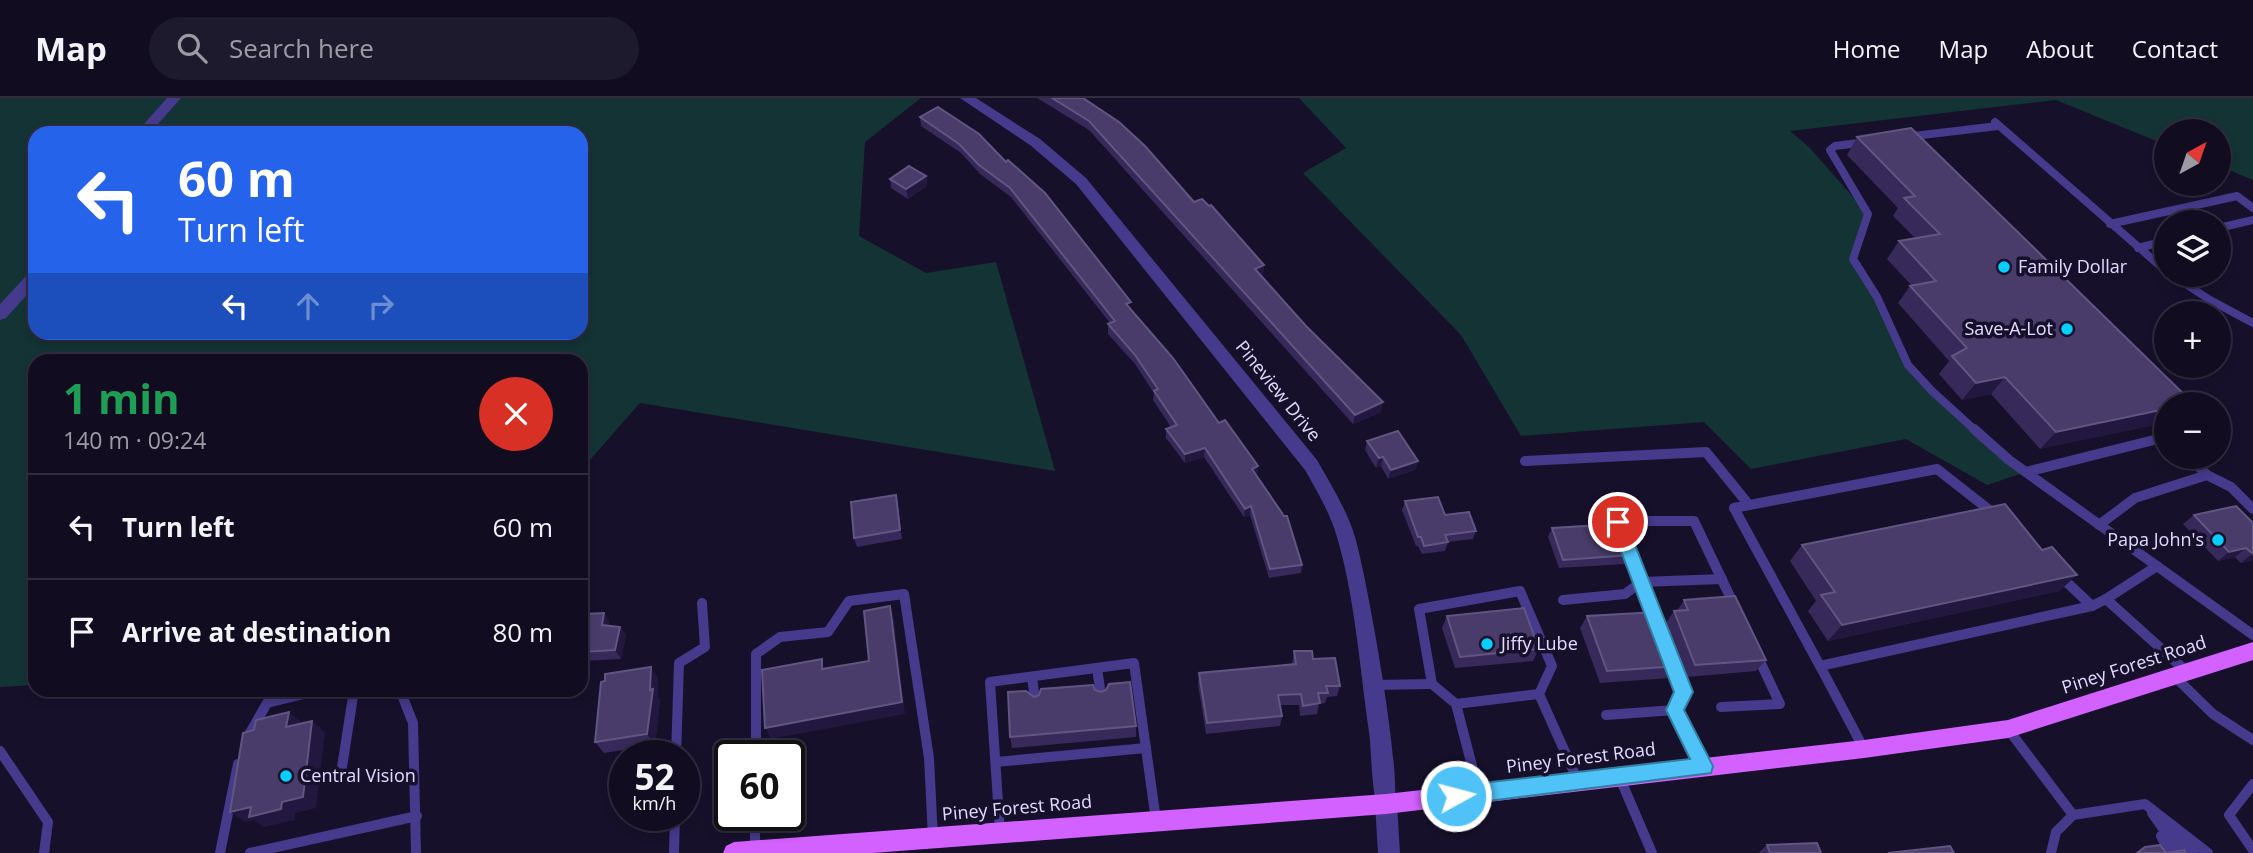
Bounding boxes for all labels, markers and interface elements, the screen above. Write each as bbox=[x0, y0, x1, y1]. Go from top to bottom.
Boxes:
search box bbox=[149, 17, 639, 80]
text: Map bbox=[35, 26, 107, 71]
icon: search bbox=[173, 29, 211, 67]
text: Search here bbox=[229, 30, 374, 66]
text: Home bbox=[1833, 32, 1901, 65]
text: Map bbox=[1939, 32, 1988, 65]
text: About bbox=[2026, 32, 2094, 65]
text: Contact bbox=[2132, 32, 2218, 65]
north arrow bbox=[2154, 119, 2231, 196]
map controls bbox=[2154, 119, 2231, 469]
text: 60 m bbox=[178, 145, 295, 211]
icon: left bbox=[63, 154, 154, 245]
text: Turn left bbox=[178, 208, 304, 251]
button: layers bbox=[2154, 210, 2231, 287]
place label: Family Dollar bbox=[2018, 254, 2128, 278]
marker: Family Dollar bbox=[1996, 259, 2012, 275]
icon: left bbox=[216, 287, 254, 325]
icon: ahead bbox=[289, 287, 327, 325]
icon: right bbox=[362, 287, 400, 325]
button: + bbox=[2154, 301, 2231, 378]
place label: Save-A-Lot bbox=[1964, 316, 2053, 340]
marker: Save-A-Lot bbox=[2059, 321, 2075, 337]
street label: Pineview Drive bbox=[1231, 335, 1327, 446]
text: 1 min bbox=[63, 369, 180, 426]
button: close bbox=[479, 377, 553, 451]
button: − bbox=[2154, 392, 2231, 469]
text: 140 m · 09:24 bbox=[63, 424, 206, 456]
pin bbox=[1588, 492, 1648, 552]
icon: arrive bbox=[1599, 503, 1637, 541]
icon: left bbox=[63, 508, 101, 546]
text: Turn left bbox=[122, 509, 234, 545]
text: 60 m bbox=[492, 509, 553, 545]
place label: Papa John's bbox=[2107, 527, 2204, 551]
marker: Papa John's bbox=[2210, 532, 2226, 548]
icon: arrive bbox=[63, 613, 101, 651]
text: Arrive at destination bbox=[122, 614, 391, 650]
text: 80 m bbox=[492, 614, 553, 650]
street label: Piney Forest Road bbox=[2058, 629, 2209, 699]
place label: Jiffy Lube bbox=[1499, 631, 1578, 655]
marker: Jiffy Lube bbox=[1479, 636, 1495, 652]
street label: Piney Forest Road bbox=[1505, 736, 1657, 778]
speed limit sign: 60 bbox=[714, 740, 805, 831]
text: 52 bbox=[634, 753, 675, 800]
position arrow bbox=[1419, 759, 1493, 833]
place label: Central Vision bbox=[300, 763, 416, 787]
marker: Central Vision bbox=[278, 768, 294, 784]
street label: Piney Forest Road bbox=[941, 788, 1093, 826]
text: km/h bbox=[633, 791, 676, 815]

